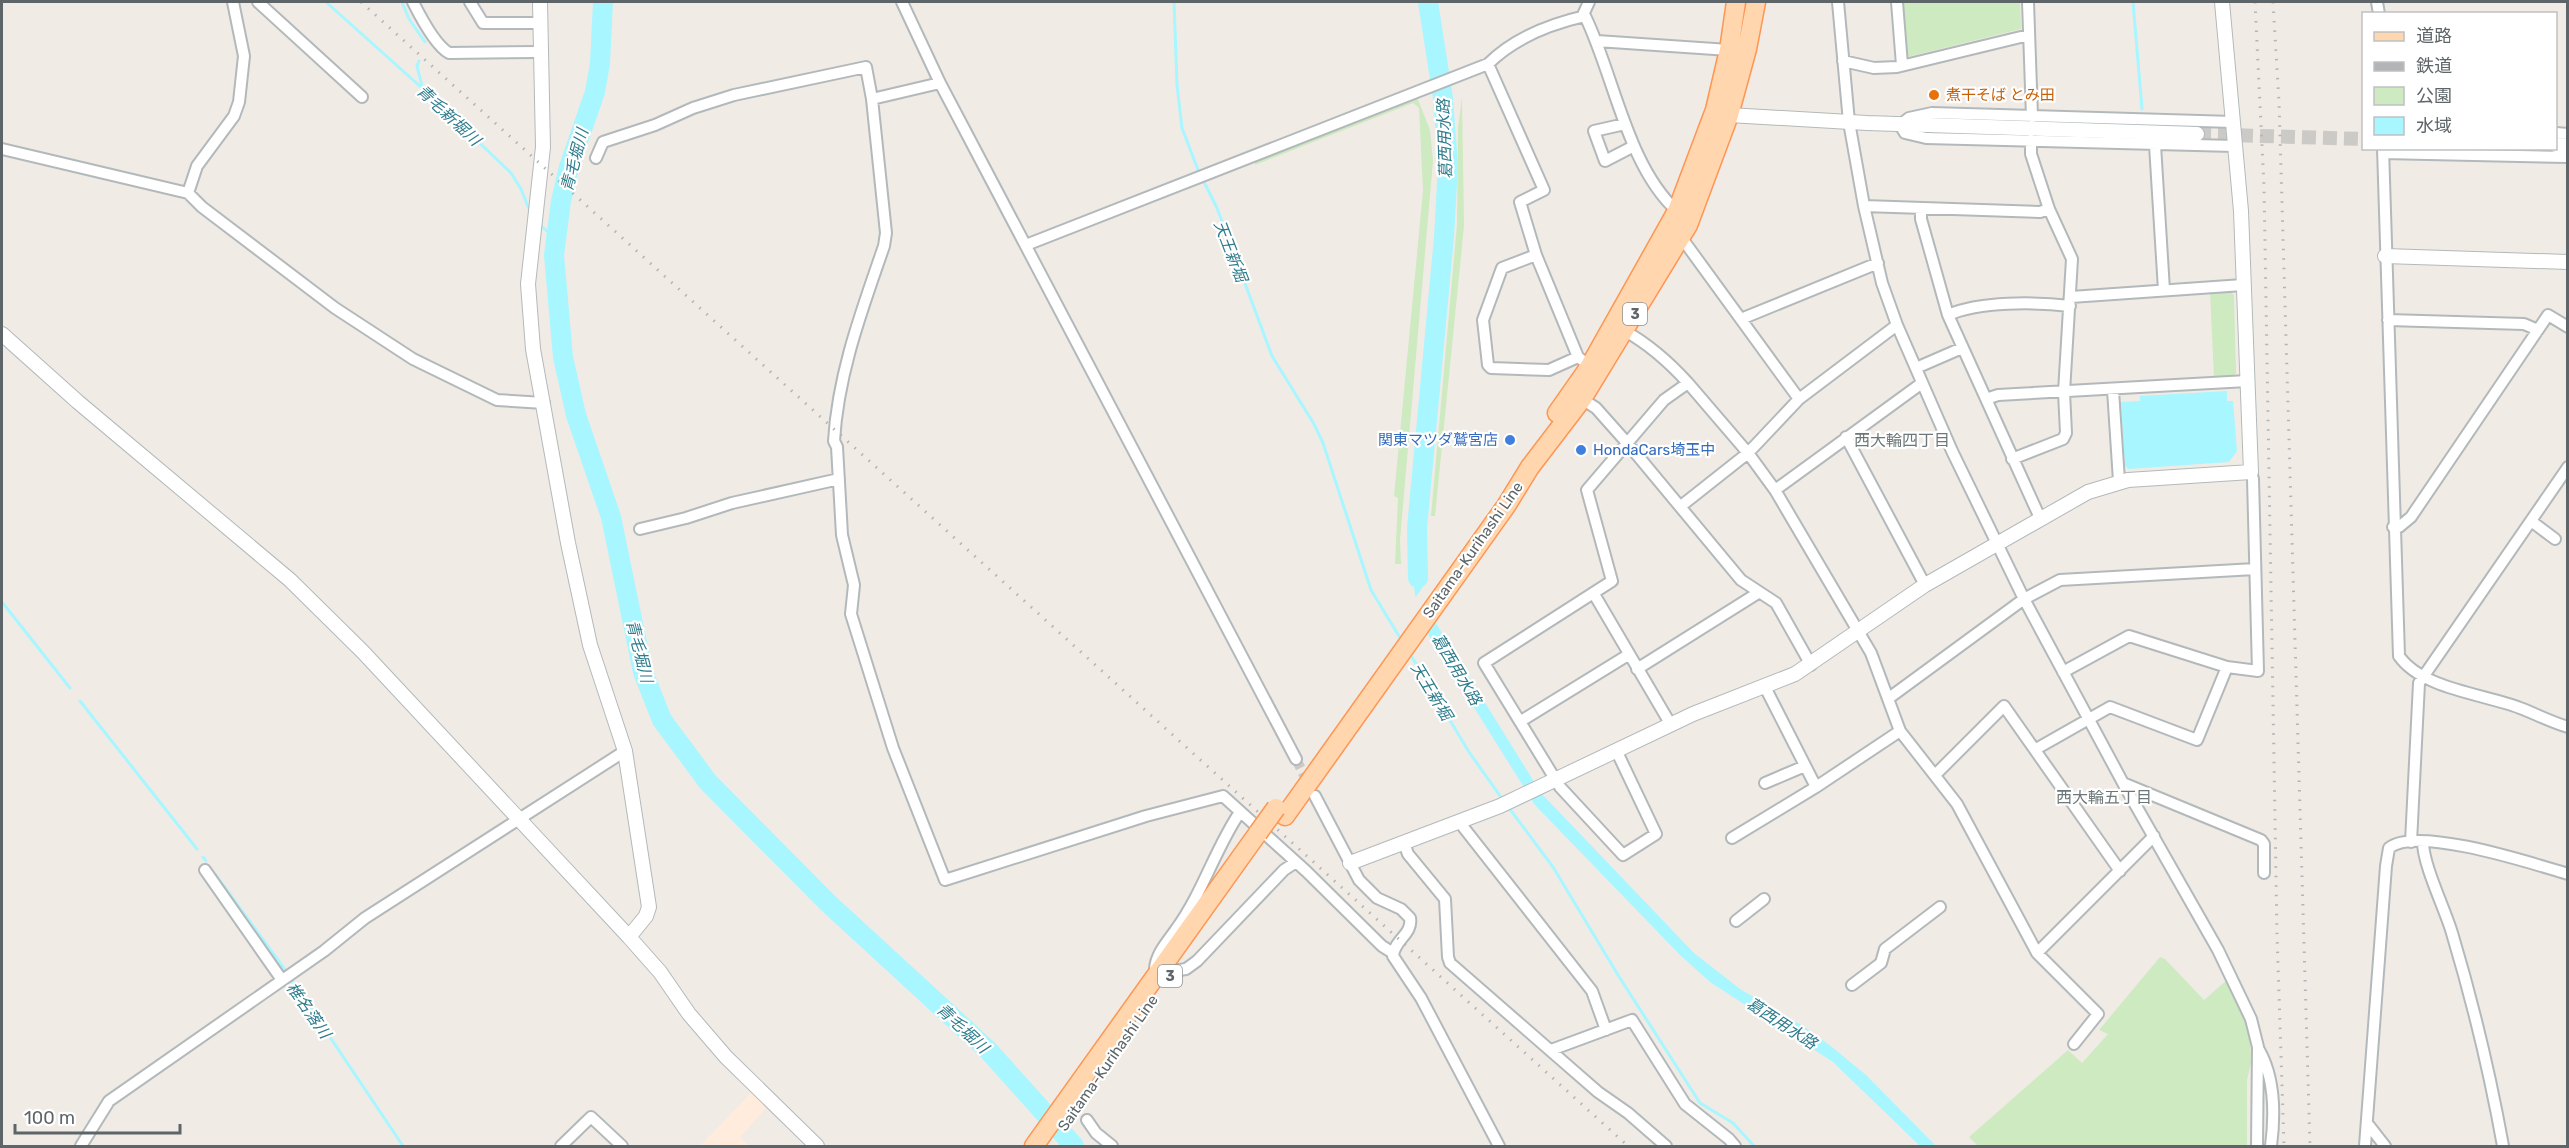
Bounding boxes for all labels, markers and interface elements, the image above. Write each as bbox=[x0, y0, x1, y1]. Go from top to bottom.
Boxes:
legend bbox=[2362, 12, 2557, 150]
text: 道路 bbox=[2416, 25, 2452, 47]
text: 鉄道 bbox=[2416, 55, 2452, 77]
water label: 青毛新堀川 bbox=[413, 81, 486, 151]
text: 公園 bbox=[2416, 85, 2452, 107]
place label: 煮干そば とみ田 bbox=[1946, 86, 2055, 104]
marker: 煮干そば とみ田 bbox=[1927, 88, 1941, 102]
water label: 葛西用水路 bbox=[1434, 97, 1455, 179]
text: 水域 bbox=[2416, 115, 2452, 137]
water label: 青毛堀川 bbox=[557, 125, 592, 194]
water label: 天王新堀 bbox=[1210, 218, 1252, 287]
road number: 3 bbox=[1623, 303, 1647, 325]
place label: 関東マツダ鷲宮店 bbox=[1378, 431, 1498, 449]
district label: 西大輪四丁目 bbox=[1854, 431, 1950, 450]
marker: 関東マツダ鷲宮店 bbox=[1503, 433, 1517, 447]
place label: HondaCars埼玉中 bbox=[1593, 441, 1715, 459]
marker: HondaCars埼玉中 bbox=[1574, 443, 1588, 457]
street label: Saitama-Kurihashi Line bbox=[1419, 478, 1527, 622]
water label: 青毛堀川 bbox=[623, 618, 657, 686]
water label: 葛西用水路 bbox=[1428, 630, 1486, 710]
water label: 天王新堀 bbox=[1407, 659, 1458, 726]
district label: 西大輪五丁目 bbox=[2056, 788, 2152, 807]
road number: 3 bbox=[1158, 965, 1182, 987]
water label: 椎名落川 bbox=[282, 979, 336, 1044]
street label: Saitama-Kurihashi Line bbox=[1054, 991, 1162, 1135]
water label: 葛西用水路 bbox=[1743, 994, 1822, 1054]
water label: 青毛堀川 bbox=[933, 1000, 994, 1058]
scale bar bbox=[15, 1097, 180, 1135]
text: 100 m bbox=[24, 1107, 75, 1129]

